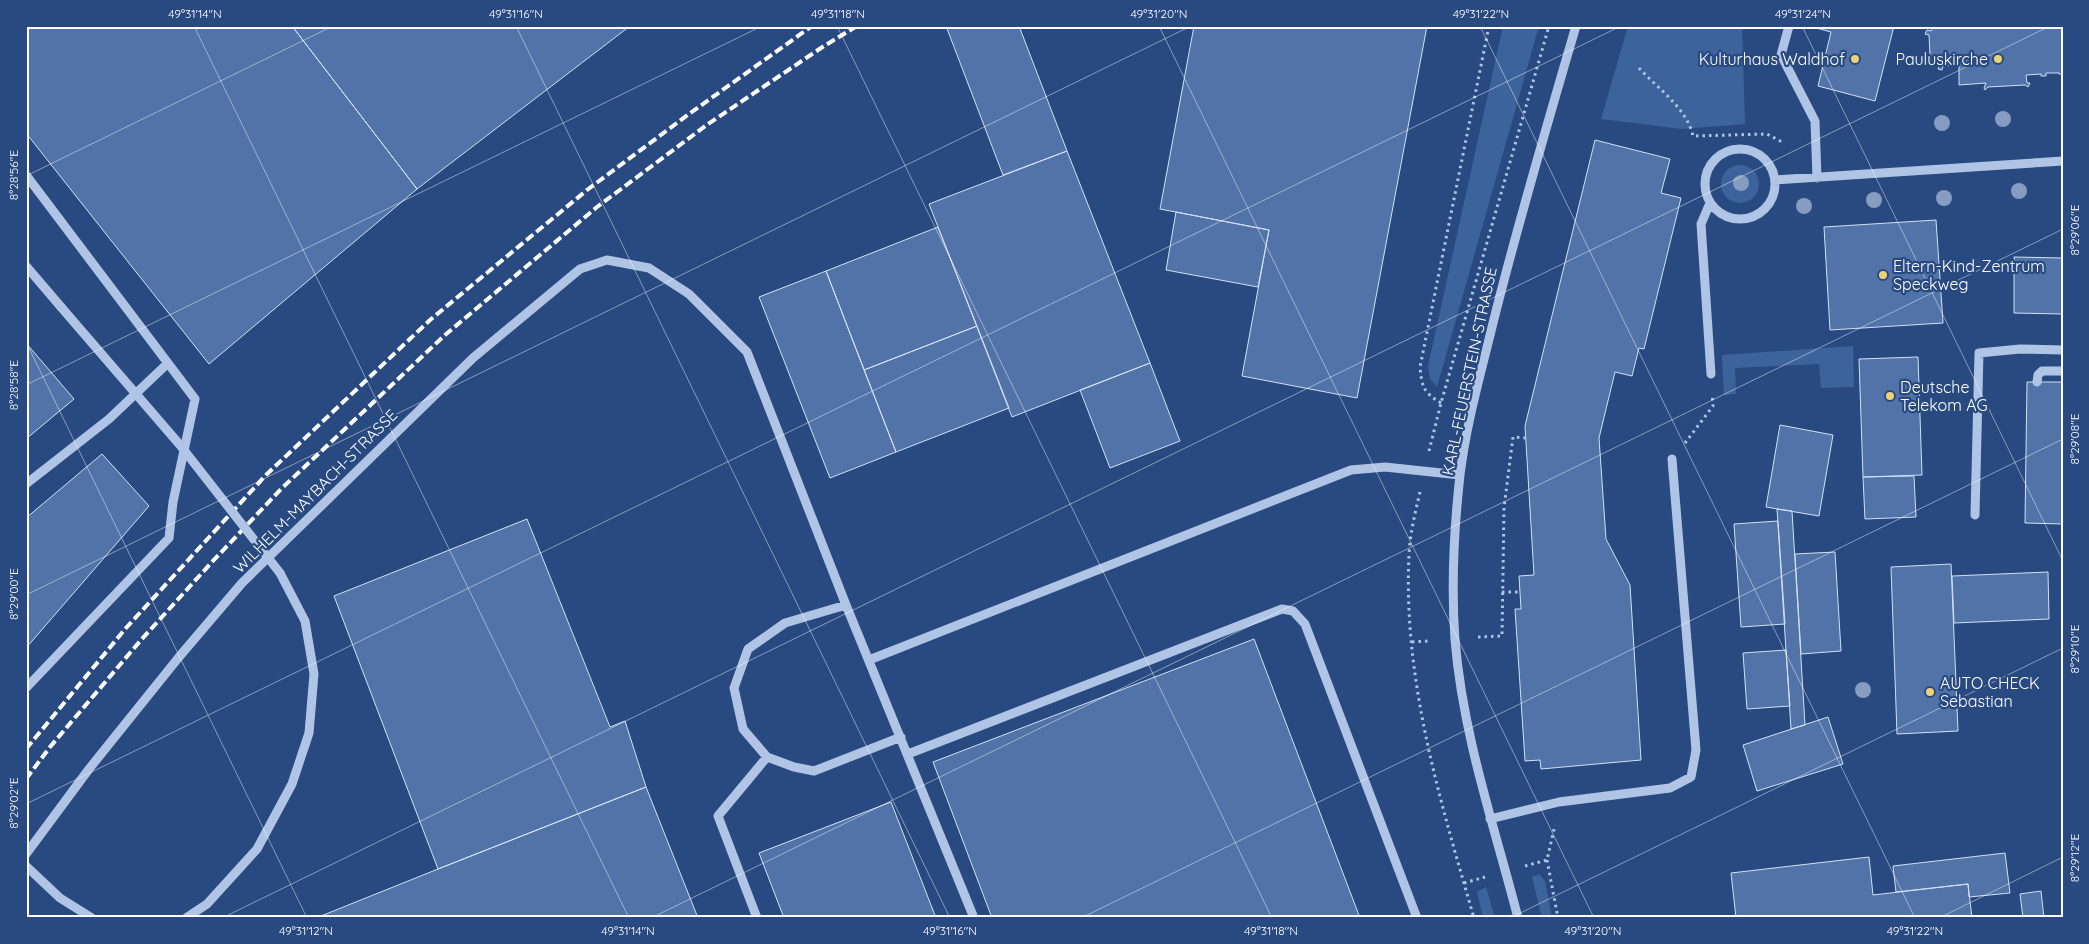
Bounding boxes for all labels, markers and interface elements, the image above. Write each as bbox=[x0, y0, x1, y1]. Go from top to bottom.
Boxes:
text: 49°31'14"N bbox=[168, 6, 222, 21]
text: 49°31'16"N bbox=[489, 6, 543, 21]
text: 49°31'18"N bbox=[811, 6, 865, 21]
text: 49°31'20"N bbox=[1131, 6, 1187, 21]
text: 49°31'22"N bbox=[1453, 6, 1509, 21]
text: 49°31'24"N bbox=[1775, 6, 1831, 21]
place label: Kulturhaus Waldhof bbox=[1699, 49, 1845, 69]
place label: Pauluskirche bbox=[1895, 49, 1988, 69]
marker: Kulturhaus Waldhof bbox=[1849, 53, 1861, 65]
marker: Pauluskirche bbox=[1992, 53, 2004, 65]
text: 8°28'56"E bbox=[6, 150, 21, 200]
text: 8°29'06"E bbox=[2067, 204, 2082, 256]
place label: Eltern-Kind-Zentrum Speckweg bbox=[1893, 256, 2045, 294]
street label: KARL-FEUERSTEIN-STRASSE bbox=[1437, 265, 1501, 477]
marker: Eltern-Kind-Zentrum Speckweg bbox=[1877, 269, 1889, 281]
text: 8°28'58"E bbox=[6, 360, 21, 410]
place label: Deutsche Telekom AG bbox=[1900, 377, 1988, 415]
marker: Deutsche Telekom AG bbox=[1884, 390, 1896, 402]
street label: WILHELM-MAYBACH-STRASSE bbox=[229, 405, 401, 577]
text: 8°29'08"E bbox=[2067, 413, 2082, 465]
text: 8°29'00"E bbox=[6, 568, 21, 620]
text: 8°29'10"E bbox=[2067, 624, 2082, 674]
place label: AUTO CHECK Sebastian bbox=[1940, 673, 2040, 711]
marker: AUTO CHECK Sebastian bbox=[1924, 686, 1936, 698]
text: 8°29'02"E bbox=[6, 777, 21, 829]
text: 8°29'12"E bbox=[2067, 834, 2082, 882]
text: 49°31'12"N bbox=[279, 923, 333, 938]
text: 49°31'14"N bbox=[601, 923, 655, 938]
text: 49°31'16"N bbox=[923, 923, 977, 938]
text: 49°31'18"N bbox=[1244, 923, 1298, 938]
text: 49°31'20"N bbox=[1565, 923, 1621, 938]
text: 49°31'22"N bbox=[1887, 923, 1943, 938]

